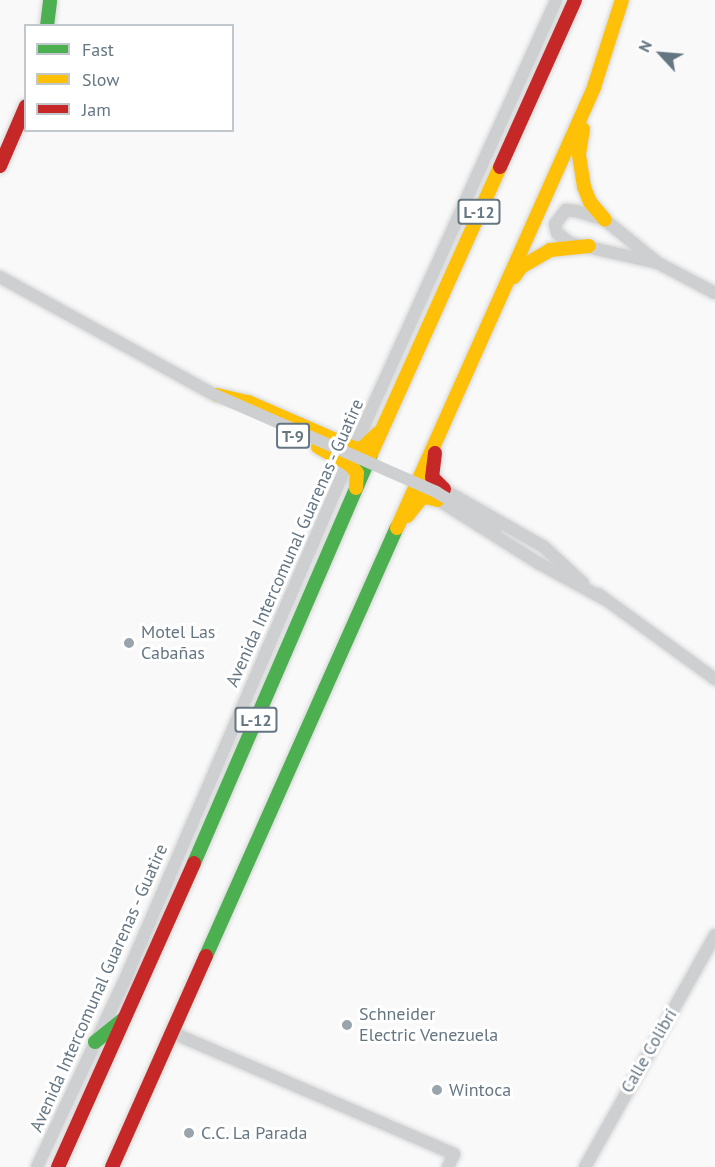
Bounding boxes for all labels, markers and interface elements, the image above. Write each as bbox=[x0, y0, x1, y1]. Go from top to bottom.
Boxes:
legend bbox=[24, 24, 234, 132]
north arrow bbox=[631, 24, 691, 84]
text: N bbox=[634, 37, 656, 55]
text: Fast bbox=[82, 38, 114, 61]
text: Slow bbox=[82, 68, 120, 91]
text: Jam bbox=[82, 98, 111, 121]
road number: L-12 bbox=[456, 199, 502, 225]
street label: Avenida Intercomunal Guarenas - Guatire bbox=[221, 394, 369, 692]
road number: T-9 bbox=[275, 423, 311, 449]
place label: Motel Las Cabañas bbox=[141, 622, 215, 664]
marker: Motel Las Cabañas bbox=[122, 636, 136, 650]
road number: L-12 bbox=[234, 707, 278, 733]
street label: Avenida Intercomunal Guarenas - Guatire bbox=[25, 839, 173, 1137]
place label: Schneider Electric Venezuela bbox=[359, 1004, 499, 1046]
street label: Calle Colibrí bbox=[616, 1005, 682, 1097]
marker: Schneider Electric Venezuela bbox=[340, 1018, 354, 1032]
place label: Wintoca bbox=[449, 1079, 511, 1101]
marker: Wintoca bbox=[430, 1083, 444, 1097]
place label: C.C. La Parada bbox=[201, 1122, 309, 1144]
marker: C.C. La Parada bbox=[182, 1126, 196, 1140]

